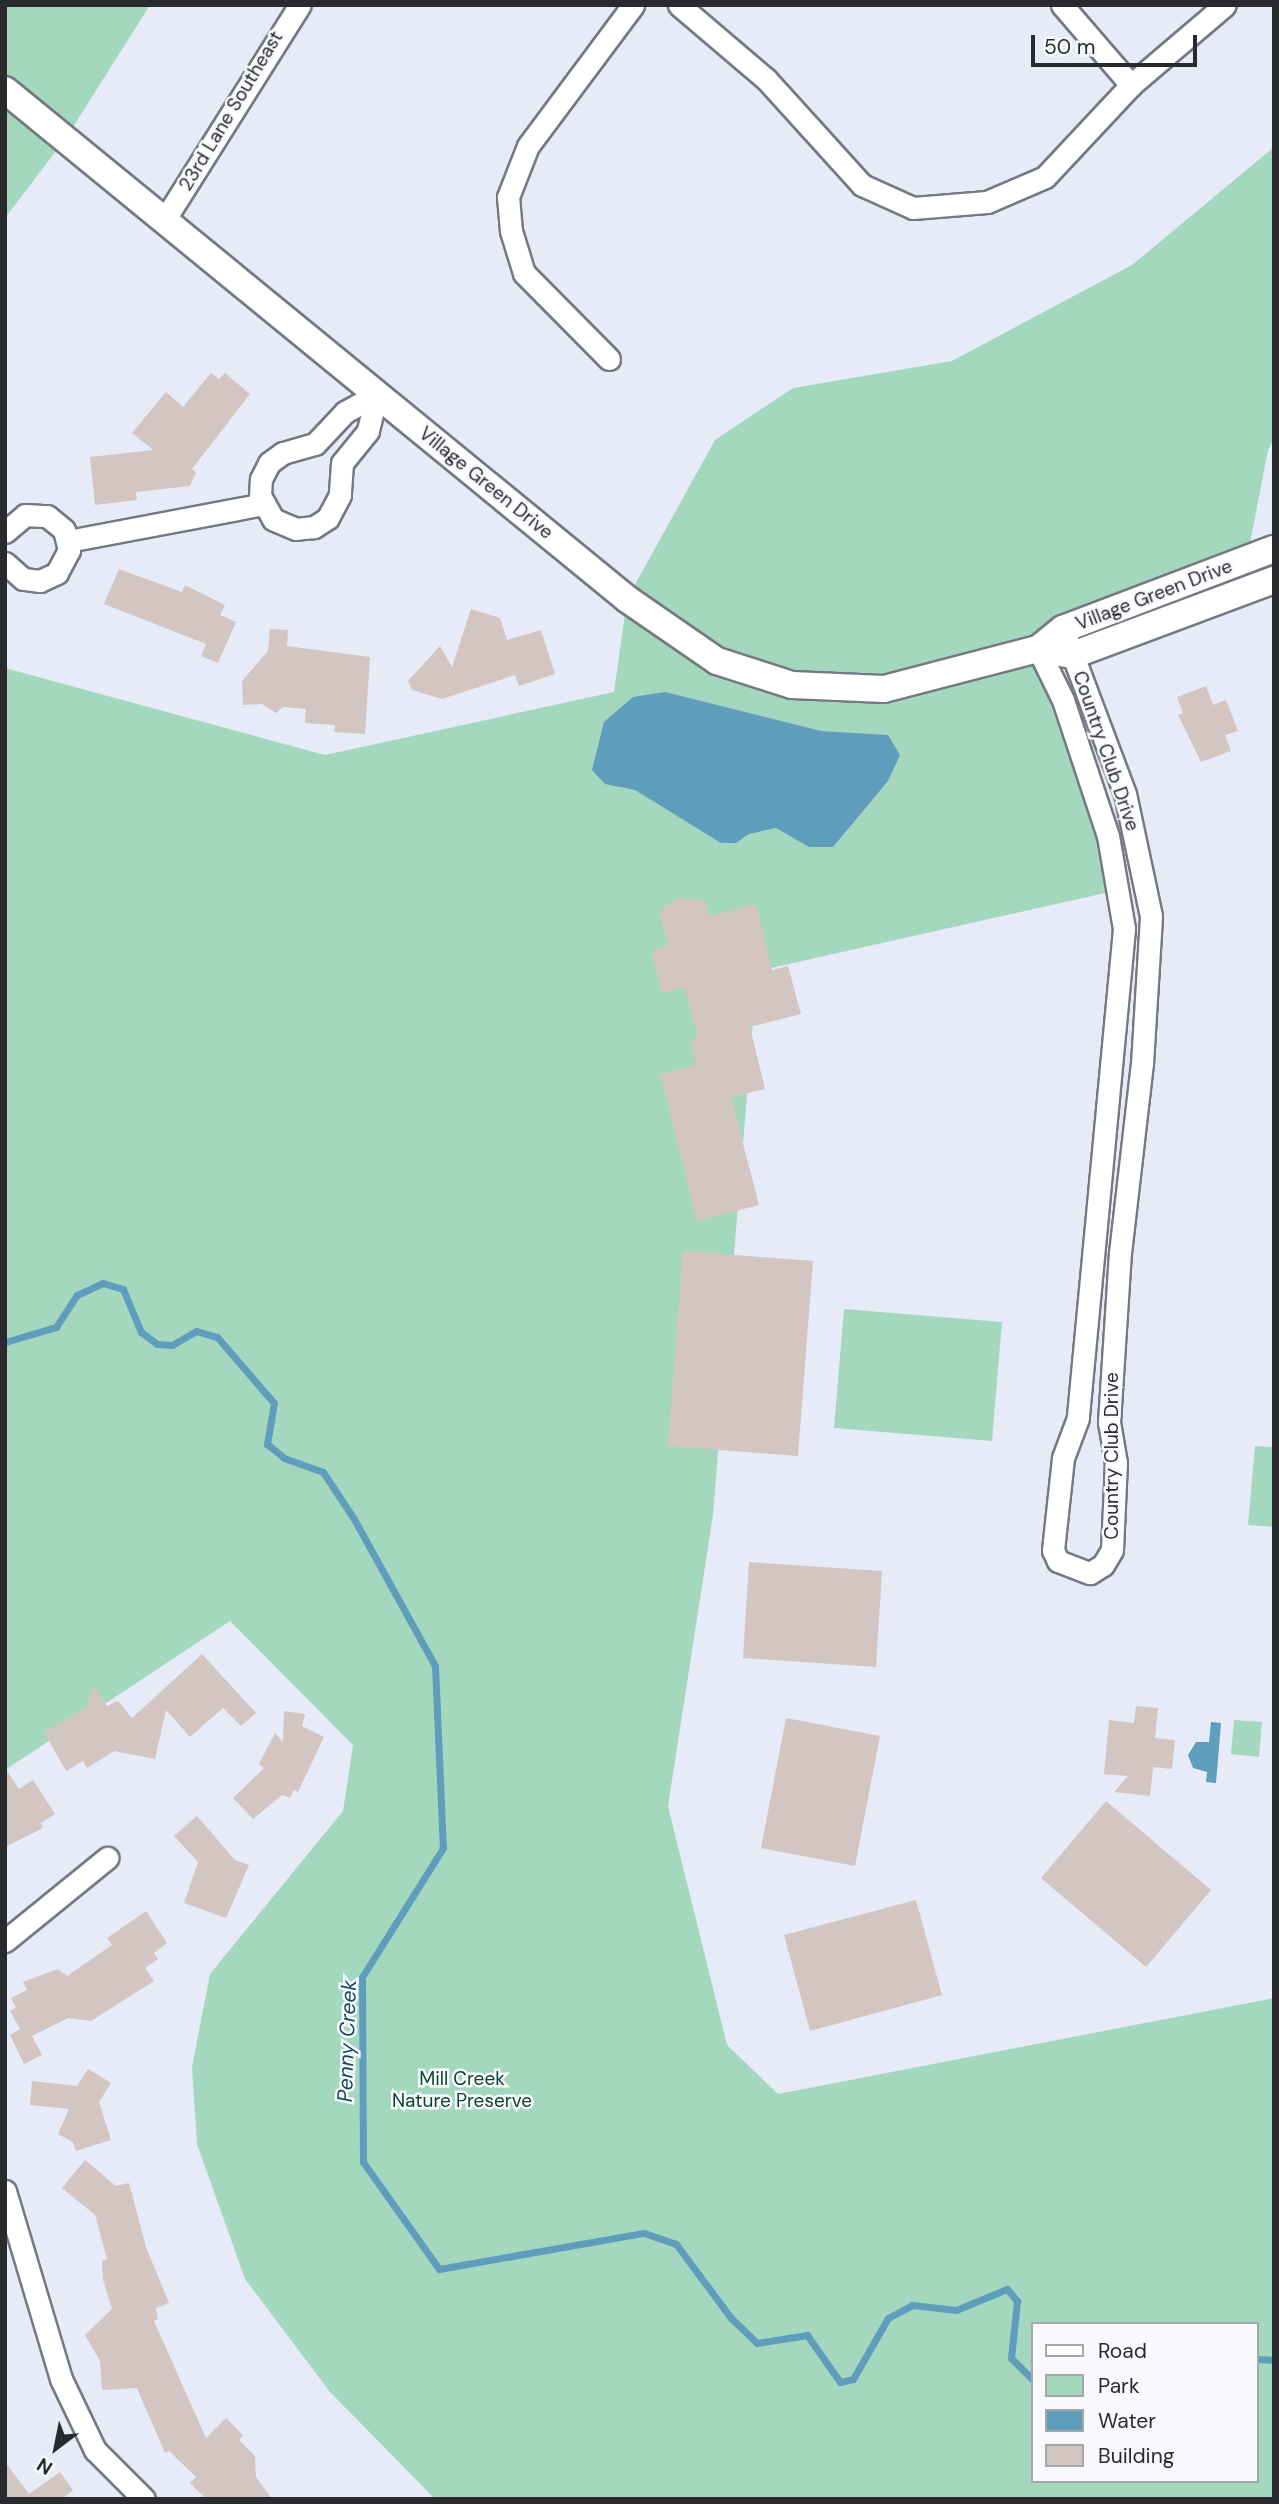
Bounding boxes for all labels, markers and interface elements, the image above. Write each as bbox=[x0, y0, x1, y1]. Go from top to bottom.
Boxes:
scale bar bbox=[1034, 21, 1200, 65]
street label: 23rd Lane Southeast bbox=[174, 27, 288, 195]
text: 50 m bbox=[1044, 33, 1095, 61]
street label: Village Green Drive bbox=[414, 422, 558, 544]
street label: Village Green Drive bbox=[1073, 555, 1235, 635]
street label: Country Club Drive bbox=[1068, 668, 1144, 834]
street label: Country Club Drive bbox=[1101, 1372, 1123, 1540]
water label: Penny Creek bbox=[332, 1979, 362, 2103]
park label: Mill Creek Nature Preserve bbox=[392, 2068, 532, 2112]
legend bbox=[1030, 2322, 1258, 2483]
text: Road bbox=[1098, 2337, 1147, 2365]
text: Park bbox=[1098, 2372, 1139, 2400]
text: Water bbox=[1098, 2407, 1156, 2435]
north arrow bbox=[21, 2413, 91, 2483]
text: Building bbox=[1098, 2442, 1174, 2470]
text: N bbox=[32, 2452, 57, 2481]

